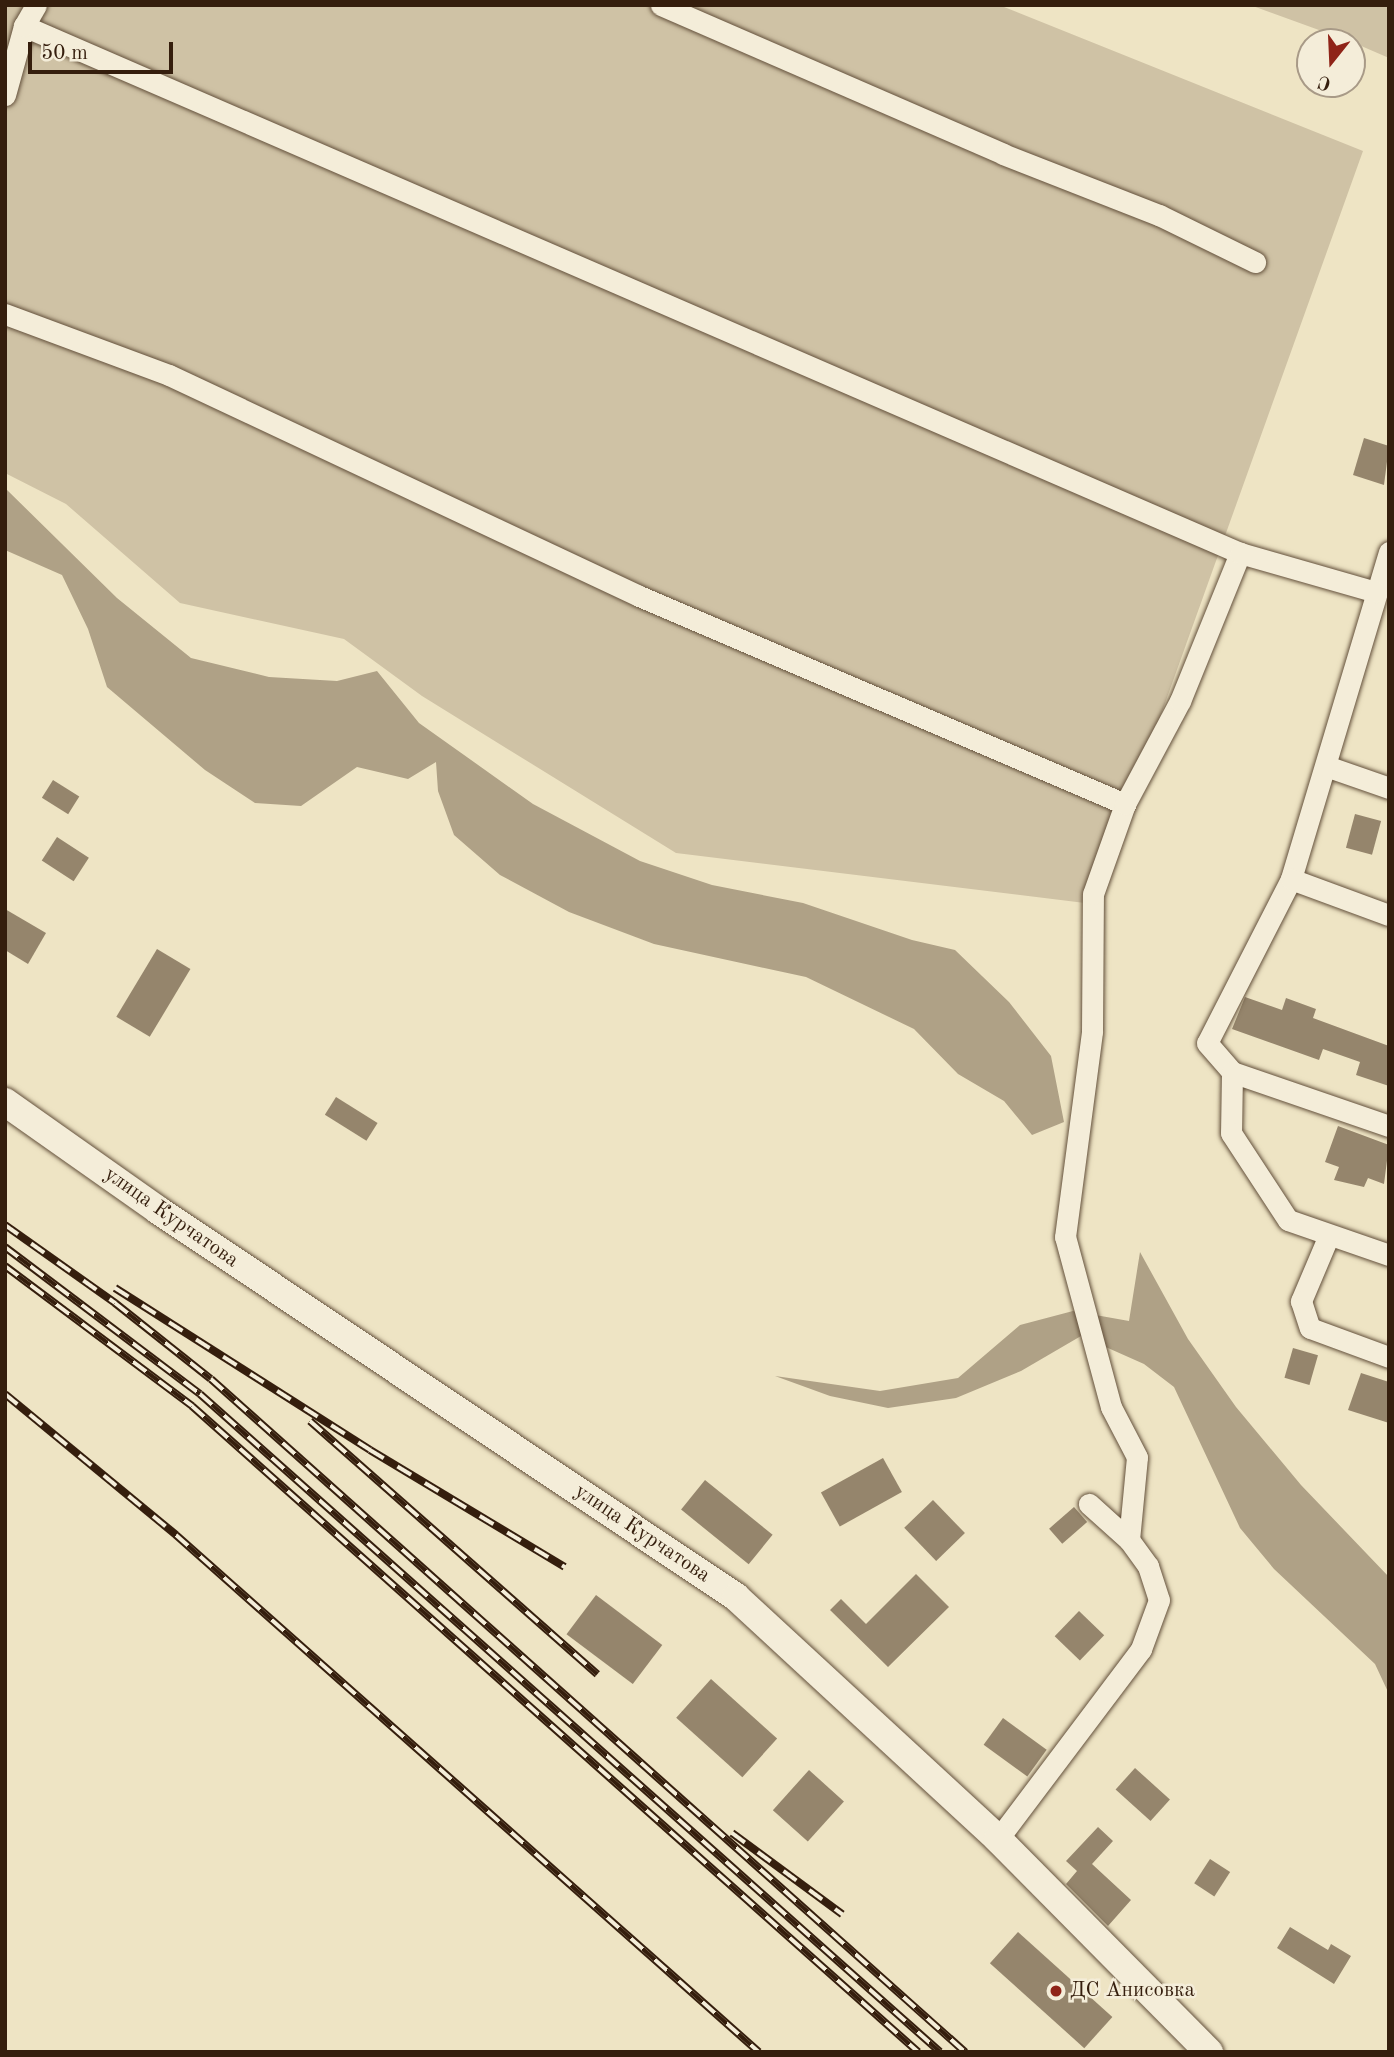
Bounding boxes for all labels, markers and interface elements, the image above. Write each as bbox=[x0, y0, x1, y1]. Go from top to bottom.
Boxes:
scale bar bbox=[32, 28, 177, 72]
north arrow bbox=[1296, 28, 1366, 98]
text: 50 m bbox=[41, 43, 88, 64]
text: С bbox=[1316, 71, 1334, 93]
street label: улица Курчатова bbox=[99, 1162, 243, 1274]
street label: улица Курчатова bbox=[569, 1479, 715, 1589]
place label: ДС Анисовка bbox=[1070, 1978, 1195, 2004]
marker: ДС Анисовка bbox=[1048, 1983, 1064, 1999]

